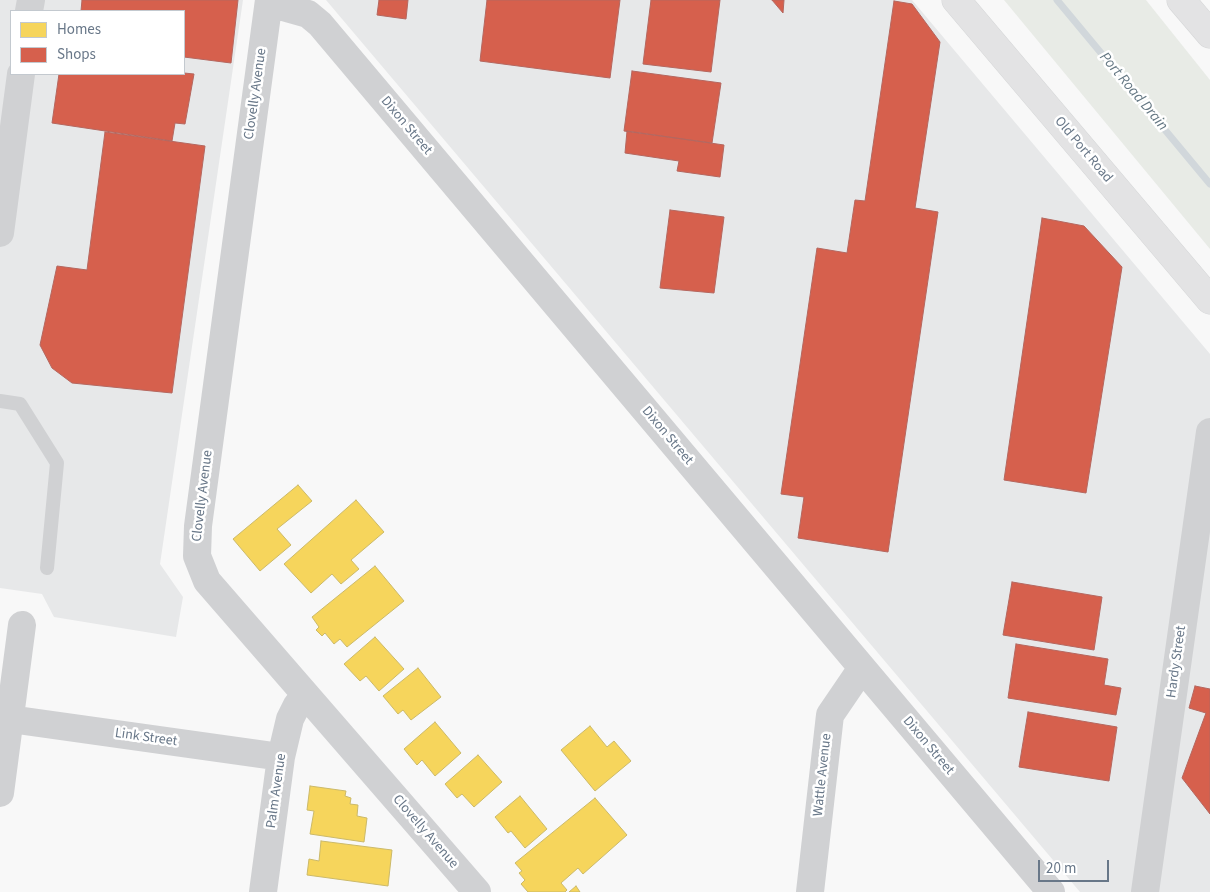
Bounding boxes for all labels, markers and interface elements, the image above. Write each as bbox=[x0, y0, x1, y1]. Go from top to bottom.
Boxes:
legend bbox=[10, 10, 185, 75]
text: Homes bbox=[57, 19, 101, 40]
text: Shops bbox=[57, 44, 96, 65]
street label: Clovelly Avenue bbox=[241, 47, 271, 141]
water label: Port Road Drain bbox=[1095, 49, 1171, 135]
street label: Dixon Street bbox=[377, 93, 435, 159]
street label: Old Port Road bbox=[1051, 114, 1115, 186]
street label: Dixon Street bbox=[638, 403, 696, 469]
street label: Clovelly Avenue bbox=[189, 449, 217, 543]
street label: Hardy Street bbox=[1164, 625, 1190, 699]
street label: Dixon Street bbox=[899, 713, 957, 779]
street label: Link Street bbox=[114, 725, 178, 751]
street label: Wattle Avenue bbox=[810, 733, 836, 817]
street label: Palm Avenue bbox=[263, 752, 291, 830]
street label: Clovelly Avenue bbox=[388, 792, 462, 872]
scale bar bbox=[1040, 850, 1111, 882]
text: 20 m bbox=[1046, 858, 1076, 879]

